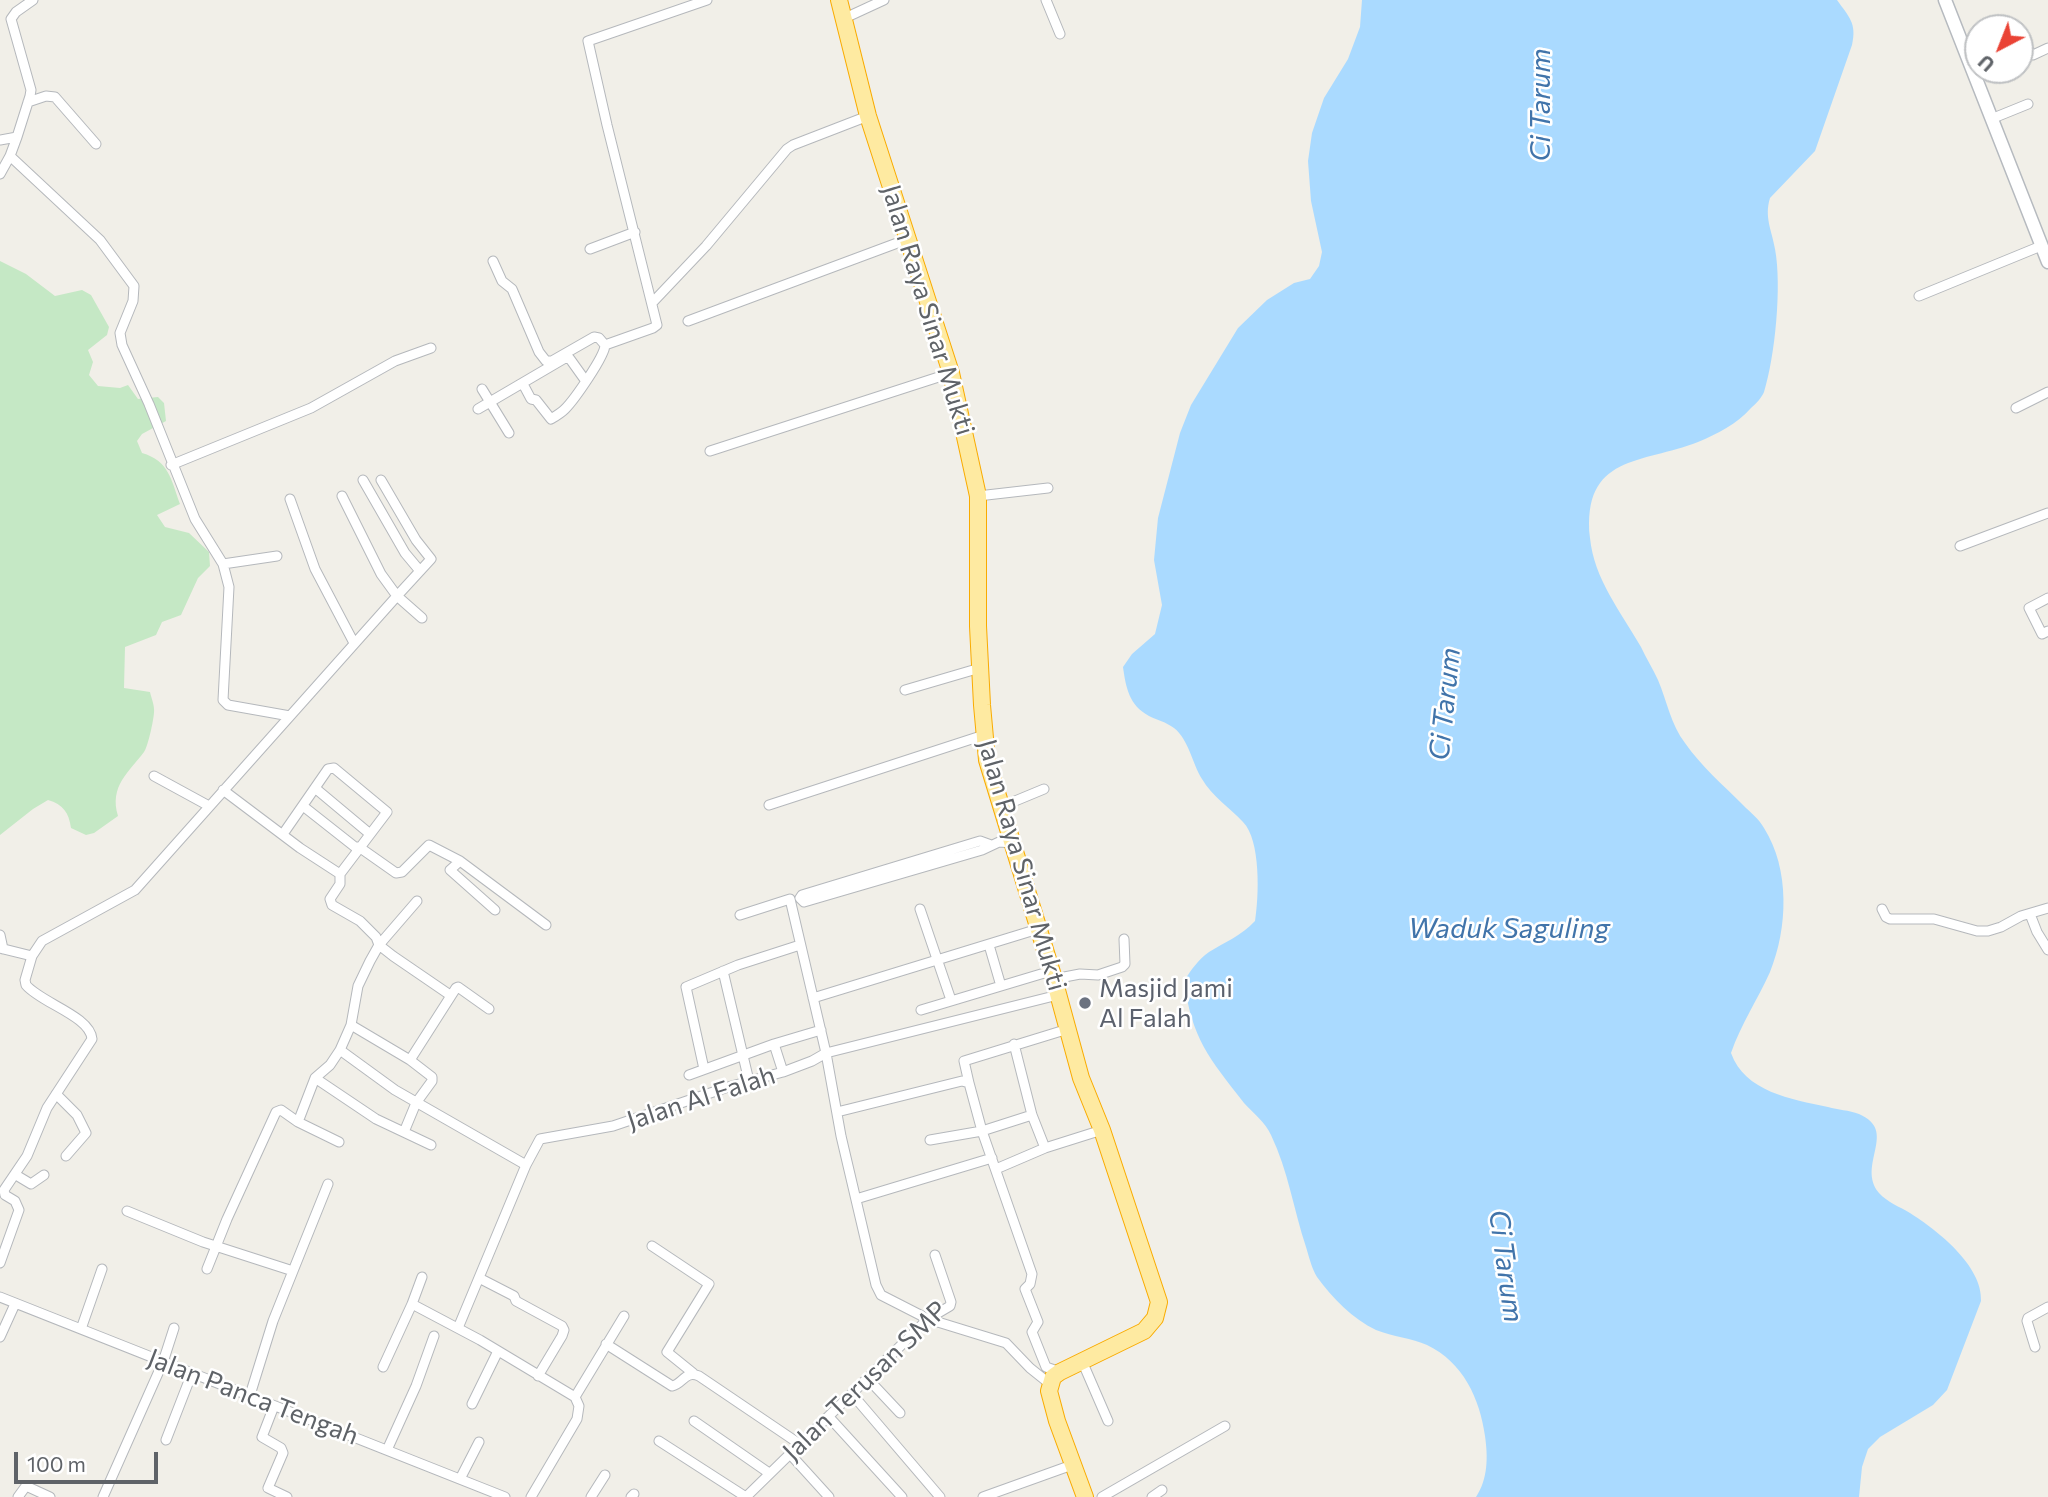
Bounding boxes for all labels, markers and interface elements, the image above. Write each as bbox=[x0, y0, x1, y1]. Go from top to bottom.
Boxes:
north arrow bbox=[1964, 14, 2034, 84]
water label: Ci Tarum bbox=[1524, 48, 1558, 162]
text: U bbox=[1973, 50, 1999, 77]
street label: Jalan Raya Sinar Mukti bbox=[875, 181, 981, 439]
water label: Ci Tarum bbox=[1422, 646, 1468, 762]
street label: Jalan Raya Sinar Mukti bbox=[971, 736, 1073, 994]
water label: Waduk Saguling bbox=[1408, 912, 1610, 946]
place label: Masjid Jami Al Falah bbox=[1099, 972, 1233, 1034]
marker: Masjid Jami Al Falah bbox=[1077, 995, 1093, 1011]
street label: Jalan Al Falah bbox=[623, 1059, 779, 1137]
water label: Ci Tarum bbox=[1481, 1208, 1531, 1324]
street label: Jalan Terusan SMP bbox=[776, 1295, 954, 1467]
street label: Jalan Panca Tengah bbox=[143, 1342, 363, 1452]
scale bar bbox=[18, 1438, 161, 1482]
text: 100 m bbox=[27, 1451, 86, 1476]

